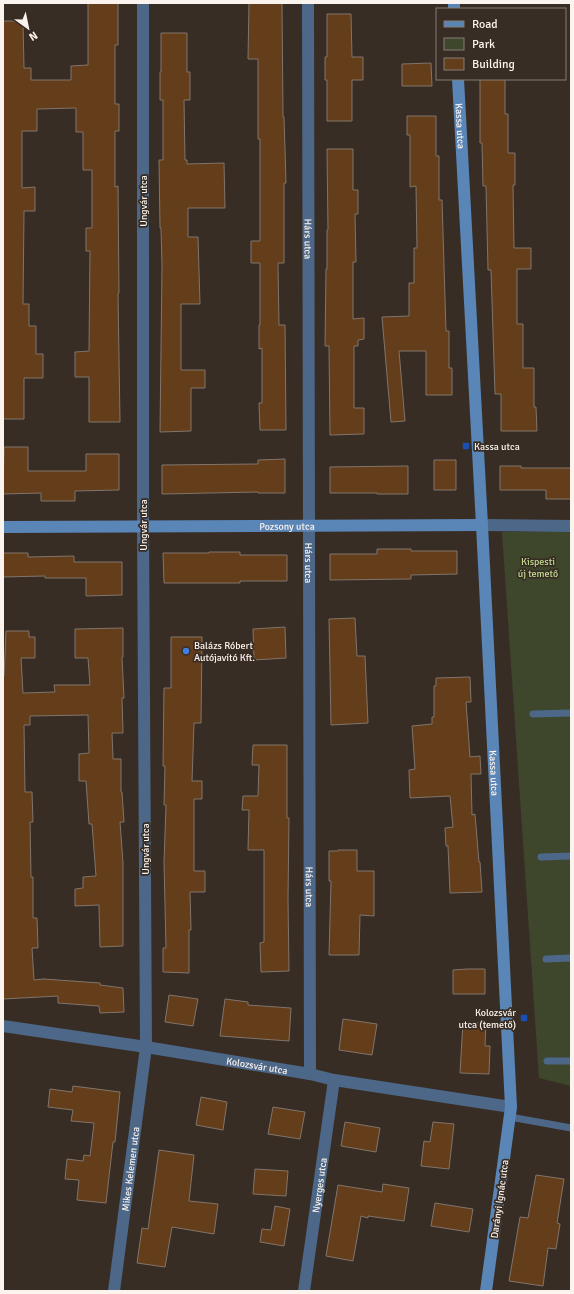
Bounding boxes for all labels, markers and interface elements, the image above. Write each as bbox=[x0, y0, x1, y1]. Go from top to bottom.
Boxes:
north arrow bbox=[8, 8, 48, 48]
legend bbox=[436, 8, 566, 80]
text: Road bbox=[472, 17, 498, 32]
text: N bbox=[26, 28, 40, 44]
text: Park bbox=[472, 37, 495, 52]
text: Building bbox=[472, 57, 515, 72]
street label: Kassa utca bbox=[452, 103, 467, 149]
street label: Ungvár utca bbox=[138, 175, 150, 227]
street label: Hárs utca bbox=[301, 219, 313, 259]
marker: Kassa utca bbox=[461, 441, 471, 451]
place label: Kassa utca bbox=[474, 441, 520, 453]
street label: Ungvár utca bbox=[138, 499, 150, 551]
street label: Pozsony utca bbox=[259, 521, 315, 533]
street label: Hárs utca bbox=[302, 543, 314, 583]
park label: Kispesti új temető bbox=[518, 556, 558, 580]
place label: Balázs Róbert Autójavító Kft. bbox=[194, 640, 255, 664]
marker: Balázs Róbert Autójavító Kft. bbox=[181, 646, 191, 656]
street label: Kassa utca bbox=[486, 750, 500, 796]
street label: Ungvár utca bbox=[140, 823, 152, 875]
street label: Hárs utca bbox=[303, 867, 315, 907]
place label: Kolozsvár utca (temető) bbox=[459, 1007, 516, 1031]
marker: Kolozsvár utca (temető) bbox=[519, 1013, 529, 1023]
street label: Kolozsvár utca bbox=[225, 1055, 288, 1077]
street label: Mikes Kelemen utca bbox=[119, 1126, 142, 1212]
street label: Nyerges utca bbox=[310, 1157, 330, 1214]
street label: Darányi Ignác utca bbox=[489, 1159, 511, 1239]

